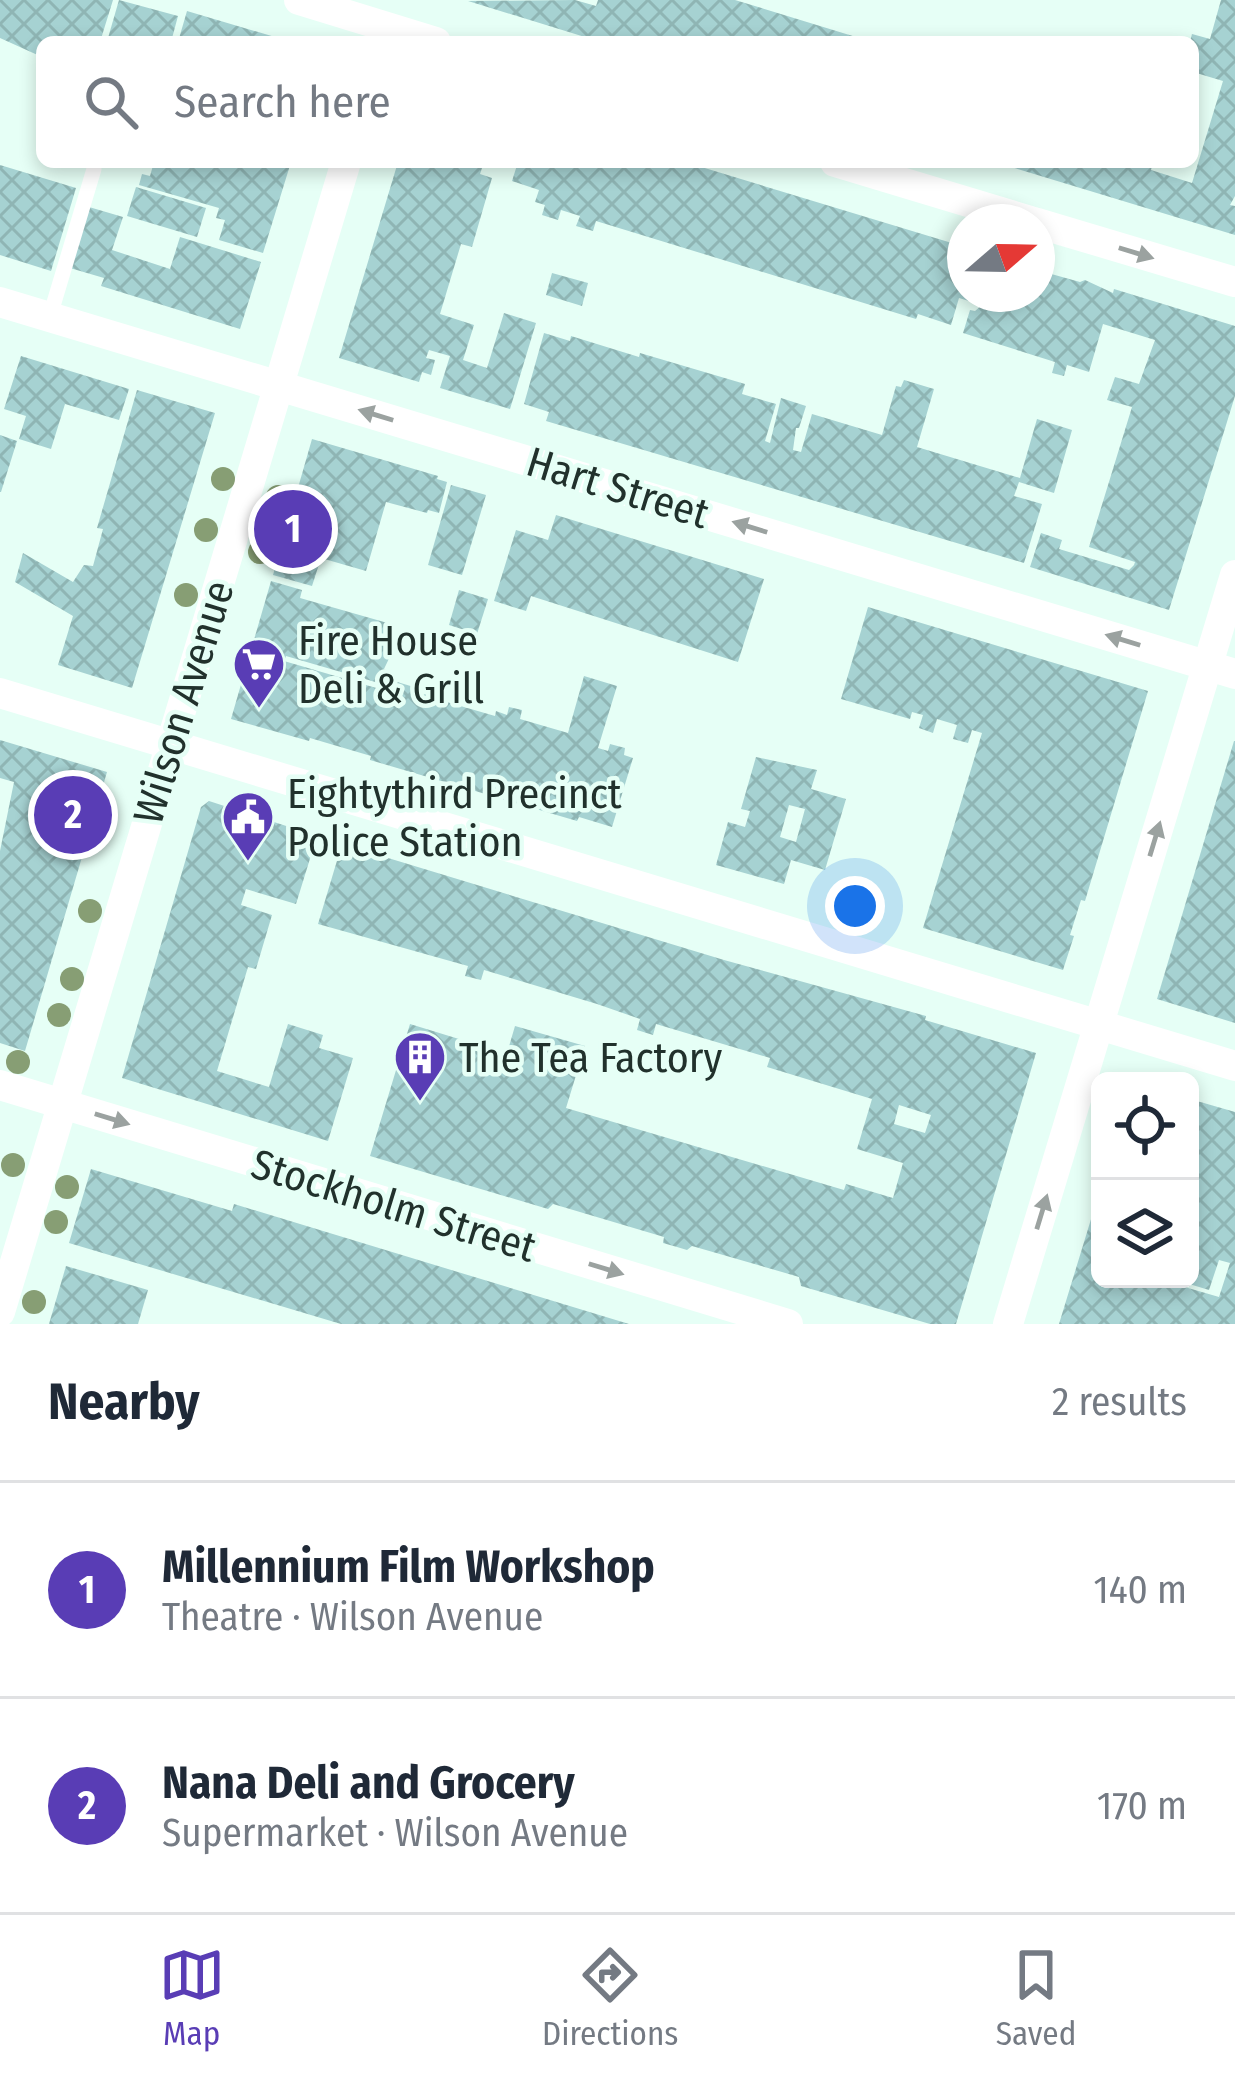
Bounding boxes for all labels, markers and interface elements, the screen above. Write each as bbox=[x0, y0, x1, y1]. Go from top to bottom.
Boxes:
search box bbox=[36, 36, 1199, 168]
icon: search bbox=[78, 69, 144, 135]
text: Search here bbox=[174, 75, 391, 129]
north arrow bbox=[947, 204, 1055, 312]
one-way arrow bbox=[1118, 245, 1155, 263]
one-way arrow bbox=[357, 405, 394, 423]
street label: Hart Street bbox=[521, 437, 715, 539]
pin: 1 bbox=[254, 484, 332, 574]
one-way arrow bbox=[731, 517, 767, 535]
street label: Wilson Avenue bbox=[123, 575, 245, 830]
place label: Fire House Deli & Grill bbox=[298, 616, 484, 714]
one-way arrow bbox=[1104, 630, 1141, 648]
supermarket icon: Fire House Deli & Grill bbox=[231, 636, 287, 710]
place label: Eightythird Precinct Police Station bbox=[287, 769, 622, 867]
pin: 2 bbox=[34, 770, 112, 860]
public building icon: Eightythird Precinct Police Station bbox=[220, 789, 276, 863]
one-way arrow bbox=[1147, 820, 1165, 856]
your location bbox=[825, 876, 885, 936]
building icon: The Tea Factory bbox=[392, 1029, 448, 1103]
place label: The Tea Factory bbox=[459, 1033, 722, 1083]
map controls bbox=[1091, 1072, 1199, 1288]
button: locate bbox=[1091, 1072, 1199, 1180]
one-way arrow bbox=[94, 1111, 131, 1129]
street label: Stockholm Street bbox=[246, 1139, 542, 1273]
button: layers bbox=[1091, 1180, 1199, 1288]
one-way arrow bbox=[1034, 1193, 1052, 1230]
one-way arrow bbox=[588, 1261, 625, 1279]
text: Nearby bbox=[48, 1371, 200, 1433]
text: 2 results bbox=[1052, 1379, 1187, 1425]
text: Millennium Film Workshop bbox=[162, 1540, 655, 1594]
text: 1 bbox=[79, 1567, 95, 1613]
text: 140 m bbox=[1093, 1567, 1187, 1613]
text: Theatre · Wilson Avenue bbox=[162, 1594, 543, 1640]
text: Nana Deli and Grocery bbox=[162, 1756, 575, 1810]
text: 2 bbox=[78, 1783, 96, 1829]
text: 170 m bbox=[1097, 1783, 1187, 1829]
text: Supermarket · Wilson Avenue bbox=[162, 1810, 628, 1856]
tab: Map bbox=[159, 1942, 225, 2054]
tab: Directions bbox=[542, 1942, 678, 2054]
tab: Saved bbox=[996, 1942, 1076, 2054]

